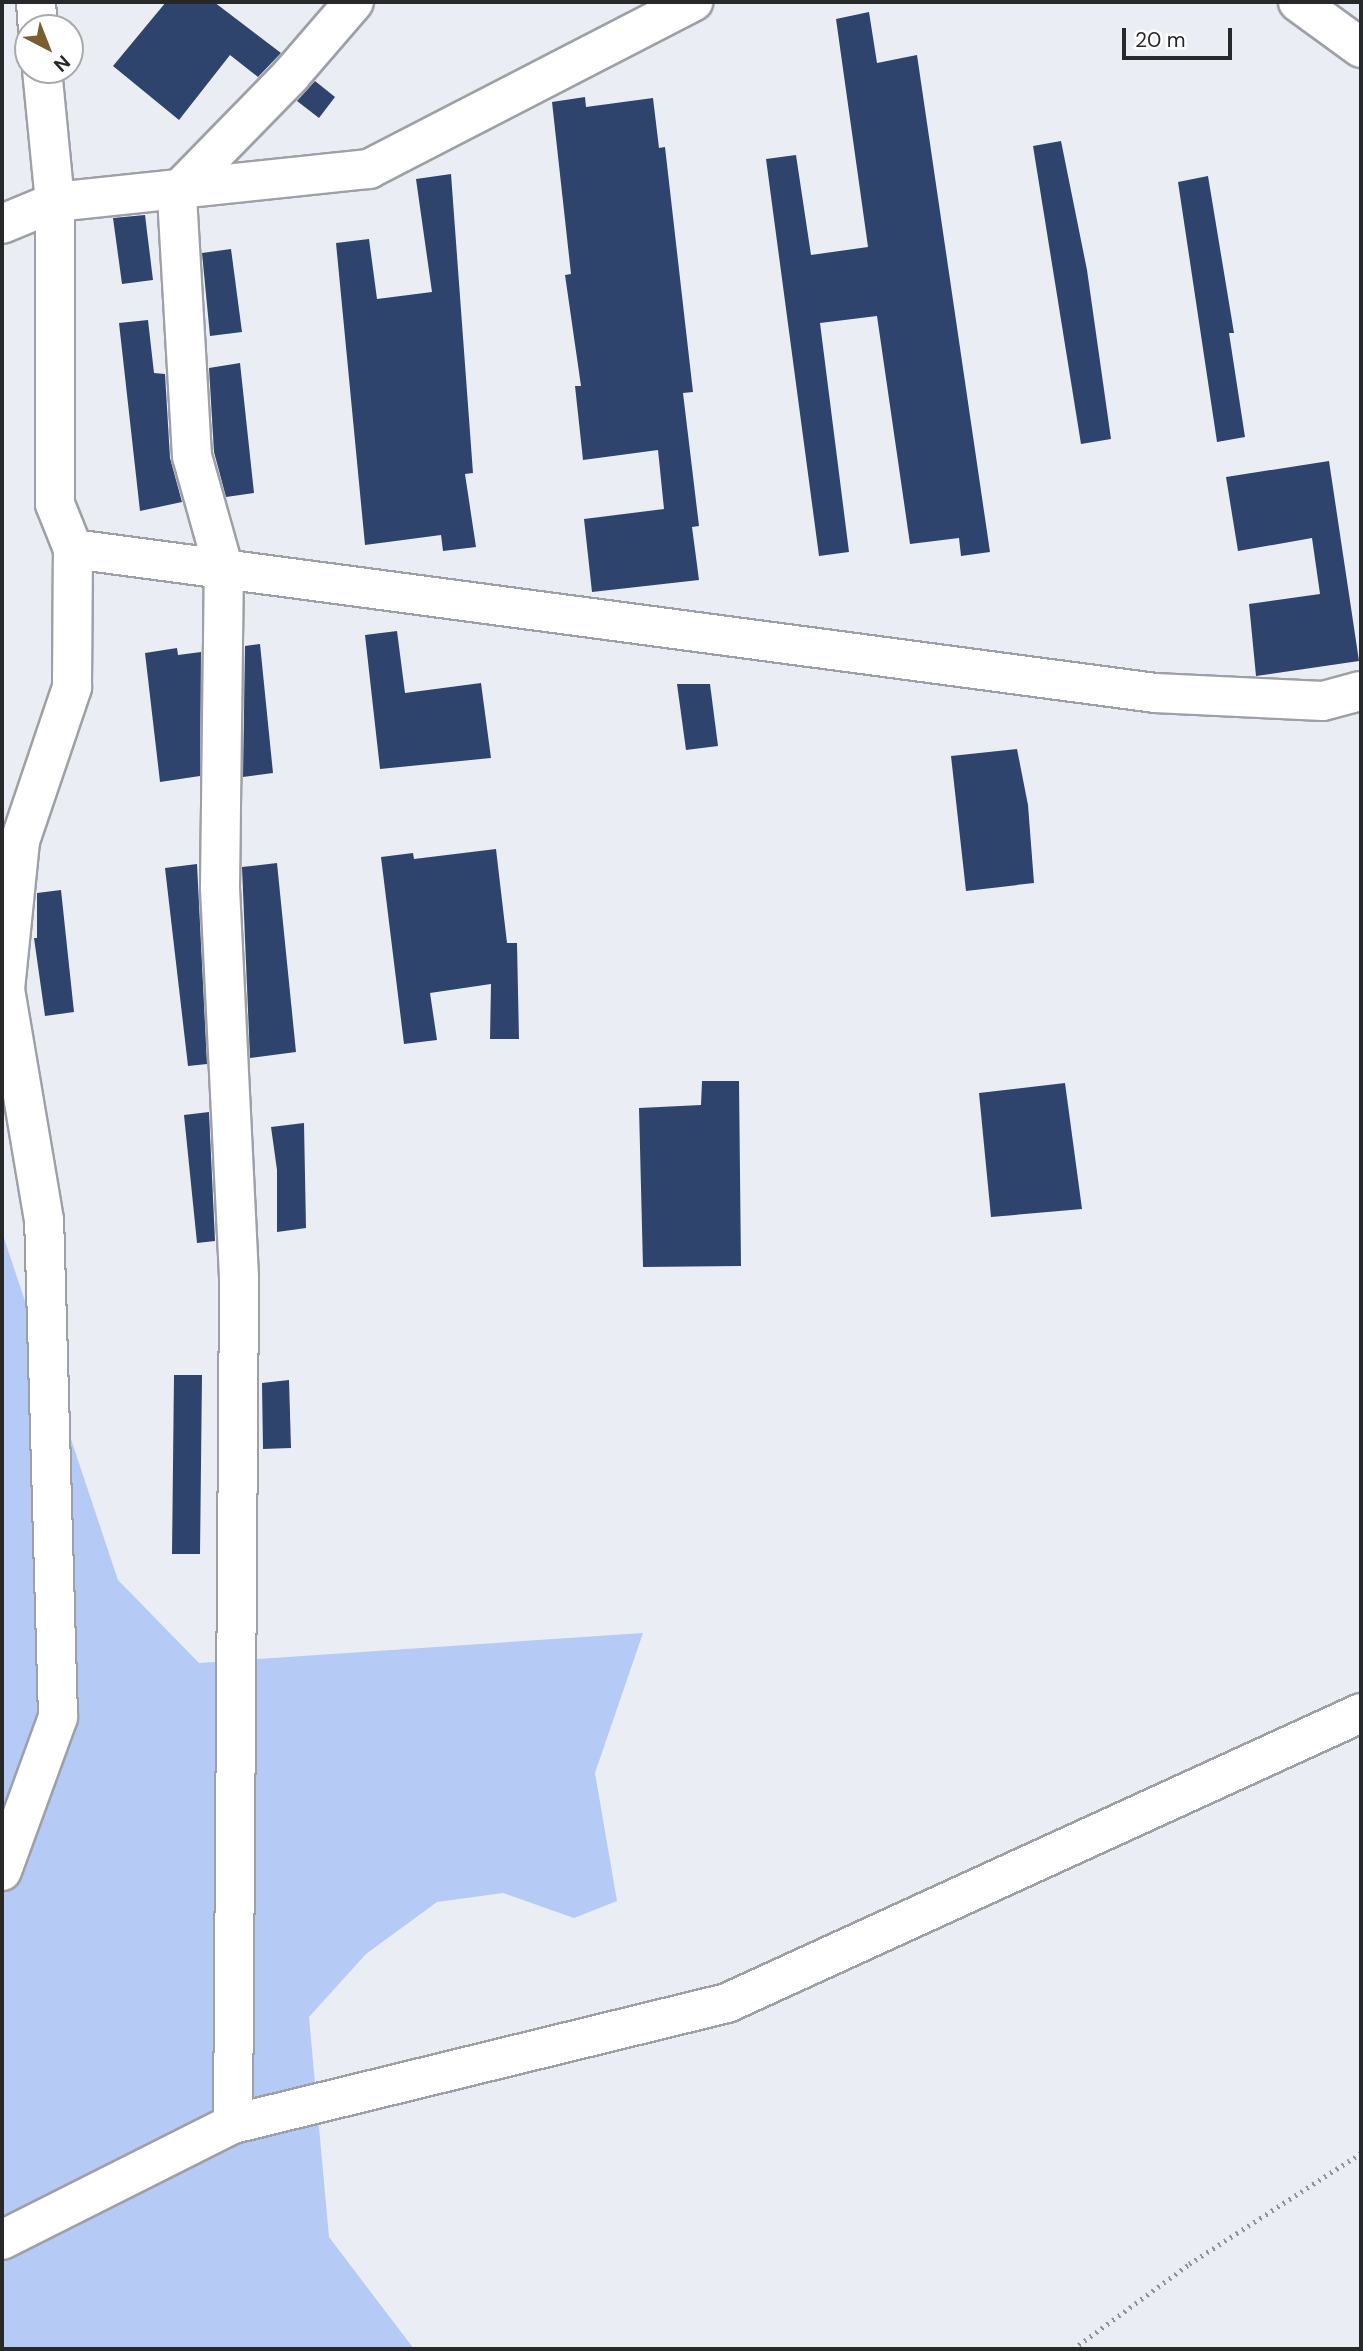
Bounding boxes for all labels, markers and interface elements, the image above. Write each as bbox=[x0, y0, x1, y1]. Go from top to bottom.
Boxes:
north arrow bbox=[14, 14, 84, 84]
scale bar bbox=[1125, 14, 1235, 58]
text: 20 m bbox=[1135, 26, 1186, 54]
text: N bbox=[49, 50, 76, 77]

